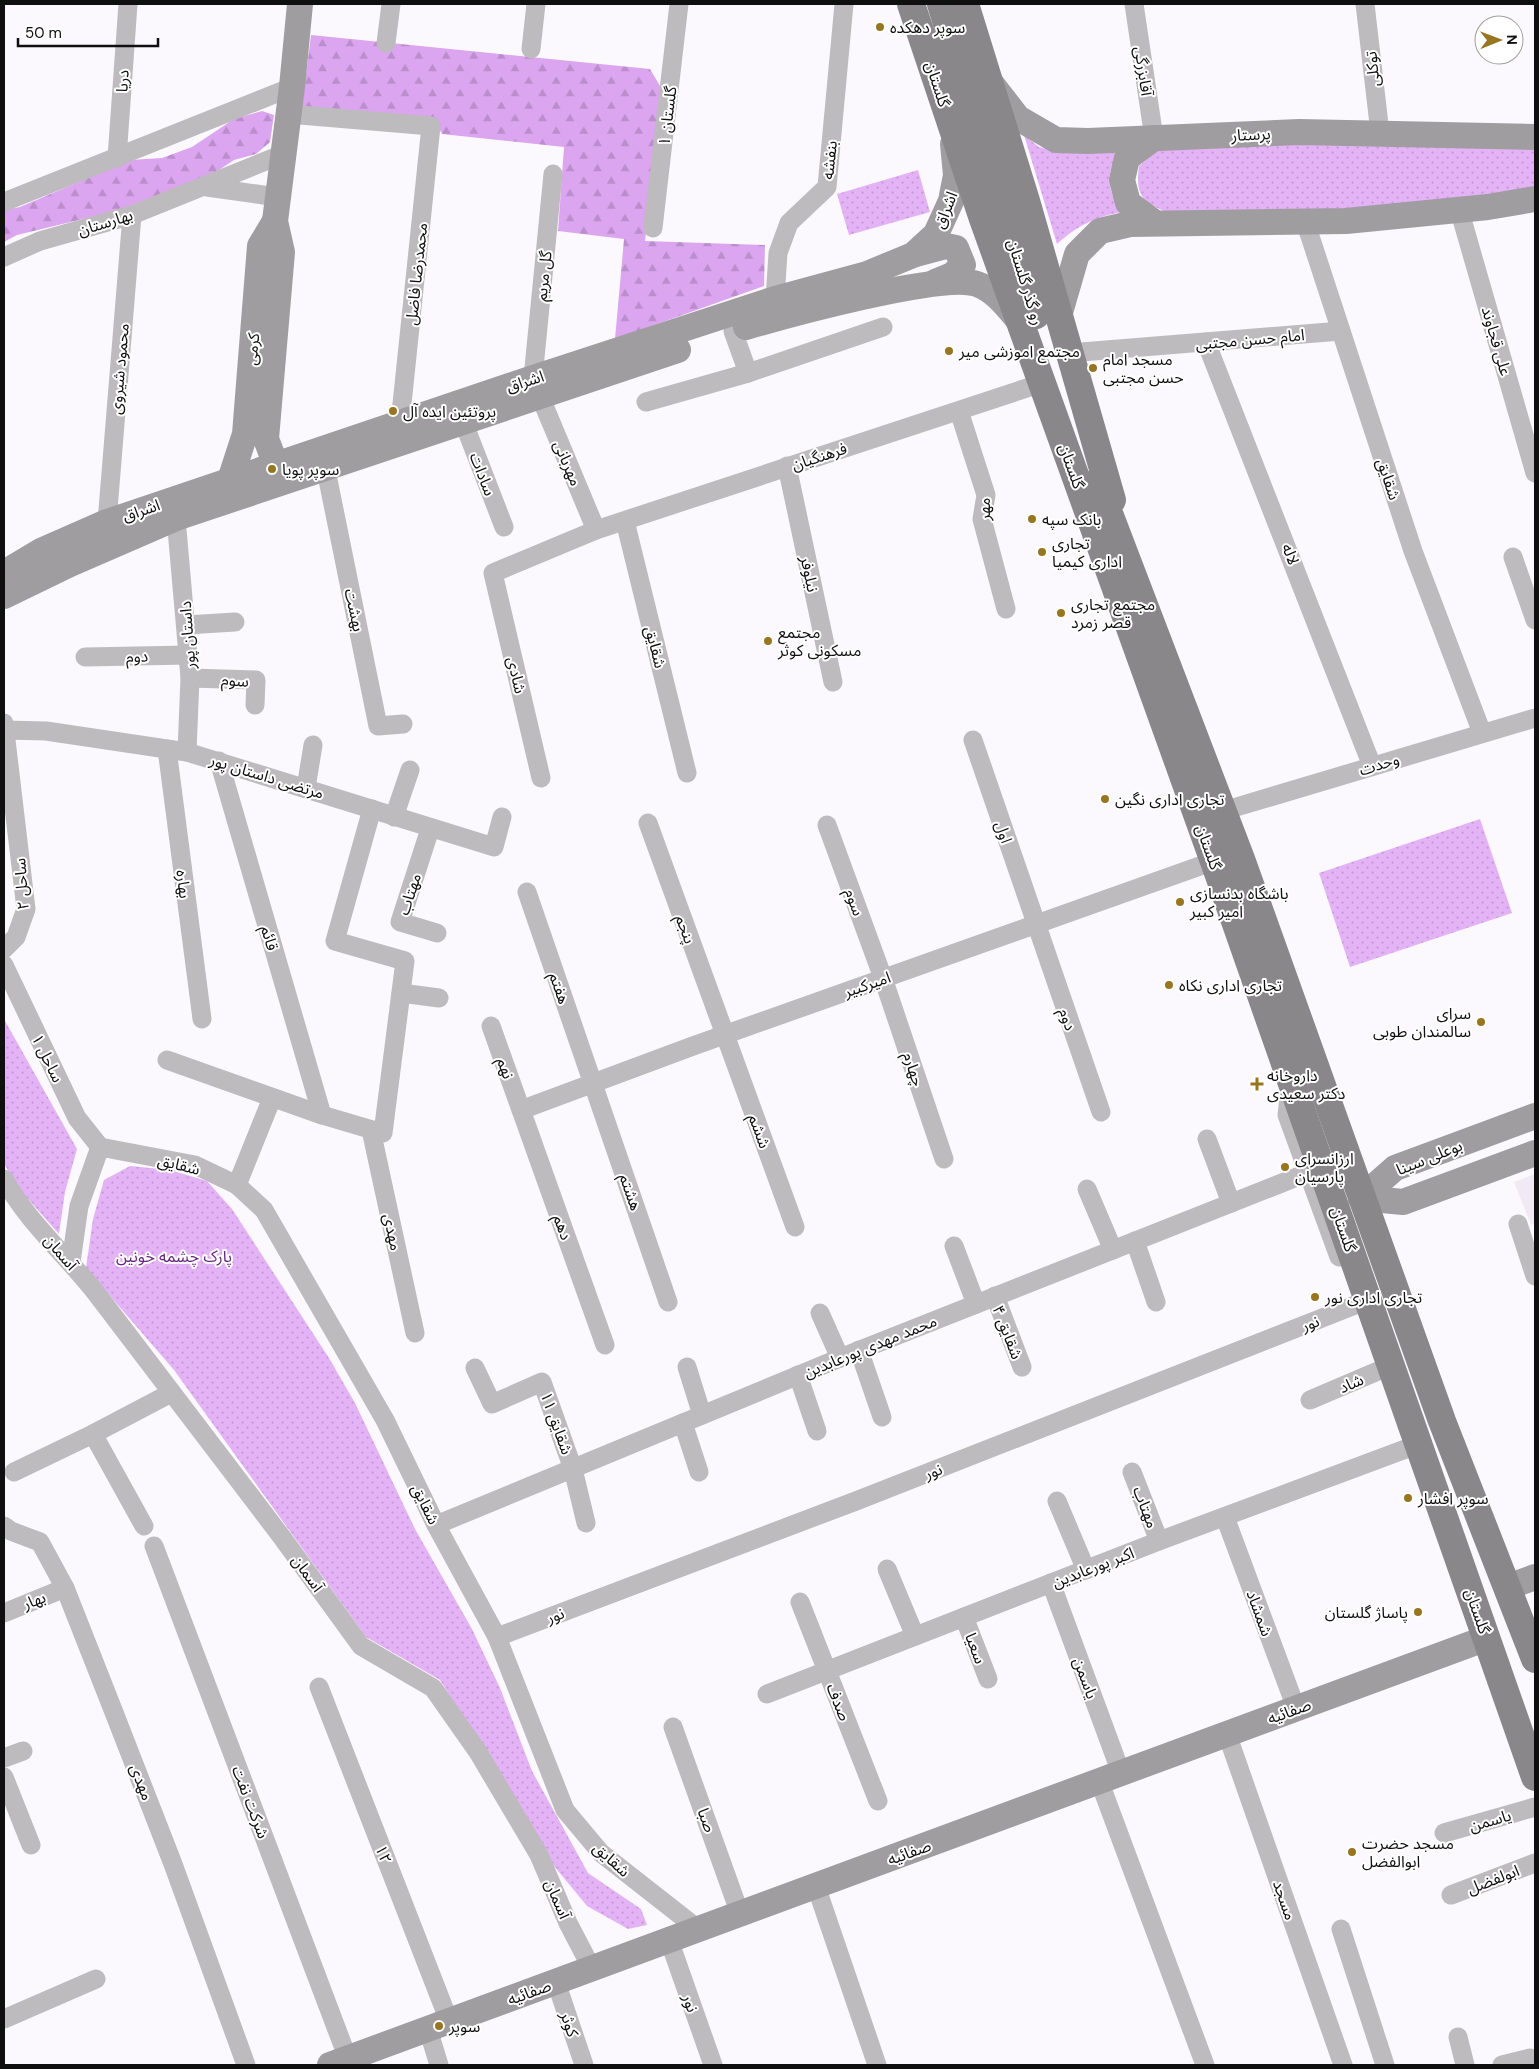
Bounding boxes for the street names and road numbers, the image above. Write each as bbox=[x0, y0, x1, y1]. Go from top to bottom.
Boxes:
street label: آقابزرگی bbox=[1130, 45, 1158, 99]
street label: توکلی bbox=[1360, 50, 1385, 88]
street label: گلستان bbox=[920, 59, 955, 110]
street label: دریا bbox=[111, 69, 134, 93]
street label: گلستان ۱ bbox=[653, 85, 682, 147]
street label: پرستار bbox=[1230, 123, 1271, 146]
street label: بنفشه bbox=[817, 140, 842, 181]
street label: اشراق bbox=[929, 188, 962, 232]
street label: بهارستان bbox=[75, 204, 135, 241]
street label: محمدرضا فاضل bbox=[401, 222, 432, 326]
street label: رو گذر گلستان bbox=[1002, 236, 1049, 328]
street label: گل مریم bbox=[530, 249, 559, 303]
street label: علی قجاوند bbox=[1477, 304, 1516, 378]
street label: محمود شیروی bbox=[105, 323, 134, 416]
street label: امام حسن مجتبی bbox=[1195, 324, 1306, 357]
street label: کرمی bbox=[241, 332, 264, 366]
street label: اشراق bbox=[504, 366, 547, 397]
street label: مهربانی bbox=[549, 437, 586, 489]
street label: فرهنگیان bbox=[789, 438, 850, 475]
street label: گلستان bbox=[1054, 441, 1090, 492]
street label: سادات bbox=[465, 450, 500, 499]
street label: شقایق bbox=[1372, 456, 1405, 503]
street label: اشراق bbox=[120, 494, 163, 527]
street label: مهر bbox=[974, 498, 995, 521]
street label: لاله bbox=[1277, 540, 1304, 568]
street label: نیلوفر bbox=[795, 553, 824, 594]
street label: بهشت bbox=[340, 587, 369, 634]
street label: داستان پور bbox=[175, 600, 201, 671]
street label: شقایق bbox=[640, 624, 671, 670]
street label: دوم bbox=[125, 646, 149, 669]
street label: شادی bbox=[502, 655, 531, 696]
street label: سوم bbox=[220, 669, 250, 694]
street label: وحدت bbox=[1356, 748, 1402, 781]
street label: مرتضی داستان پور bbox=[206, 749, 326, 804]
street label: اول bbox=[990, 818, 1017, 846]
street label: گلستان bbox=[1191, 822, 1227, 873]
street label: ساحل ۲ bbox=[9, 857, 34, 910]
street label: بهاره bbox=[171, 868, 196, 900]
street label: مهتاب bbox=[393, 870, 426, 918]
street label: سوم bbox=[838, 885, 869, 920]
street label: پنجم bbox=[669, 912, 700, 947]
street label: قائم bbox=[254, 923, 283, 954]
street label: امیرکبیر bbox=[840, 967, 893, 1003]
street label: هفتم bbox=[542, 970, 575, 1007]
street label: دوم bbox=[1052, 1005, 1081, 1034]
street label: ساحل ۱ bbox=[27, 1030, 68, 1086]
street label: چهارم bbox=[896, 1049, 929, 1090]
street label: نهم bbox=[490, 1055, 519, 1083]
street label: ششم bbox=[742, 1111, 775, 1152]
street label: بوعلی سینا bbox=[1393, 1135, 1465, 1180]
street label: شقایق bbox=[156, 1149, 202, 1180]
street label: هشتم bbox=[613, 1171, 647, 1214]
street label: گلستان bbox=[1326, 1204, 1361, 1255]
street label: دهم bbox=[546, 1211, 577, 1244]
street label: مهدی bbox=[378, 1212, 407, 1252]
street label: آسمان bbox=[39, 1230, 83, 1276]
street label: شقایق ۴ bbox=[988, 1302, 1027, 1362]
street label: محمد مهدی پورعابدین bbox=[800, 1310, 940, 1383]
street label: نور bbox=[1297, 1310, 1322, 1337]
street label: شاد bbox=[1336, 1369, 1367, 1398]
street label: شقایق ۱۱ bbox=[535, 1389, 578, 1457]
street label: نور bbox=[920, 1458, 945, 1485]
street label: شقایق bbox=[407, 1480, 444, 1528]
street label: مهتاب bbox=[1128, 1483, 1163, 1531]
street label: اکبر پورعابدین bbox=[1049, 1542, 1137, 1593]
street label: آسمان bbox=[287, 1550, 329, 1597]
street label: بهار bbox=[19, 1586, 49, 1615]
street label: گلستان bbox=[1460, 1586, 1495, 1637]
street label: شمشاد bbox=[1242, 1587, 1278, 1639]
street label: نور bbox=[542, 1602, 567, 1629]
street label: سعیا bbox=[960, 1630, 991, 1667]
street label: یاسمن bbox=[1068, 1654, 1103, 1702]
street label: صدف bbox=[822, 1680, 856, 1724]
street label: صفائیه bbox=[1264, 1694, 1314, 1729]
street label: مهدی bbox=[125, 1761, 158, 1803]
street label: شرکت نفت bbox=[227, 1763, 274, 1842]
street label: یاسمن bbox=[1467, 1804, 1514, 1836]
street label: صبا bbox=[692, 1805, 721, 1835]
street label: صفائیه bbox=[884, 1835, 934, 1870]
street label: شقایق bbox=[589, 1837, 635, 1882]
street label: ۱۲ bbox=[370, 1842, 397, 1866]
street label: ابولفضل bbox=[1464, 1860, 1522, 1899]
street label: آسمان bbox=[540, 1876, 576, 1923]
street label: مسجد bbox=[1268, 1877, 1301, 1923]
street label: صفائیه bbox=[504, 1975, 554, 2010]
street label: نور bbox=[677, 1990, 703, 2015]
street label: کوثر bbox=[555, 2008, 584, 2040]

